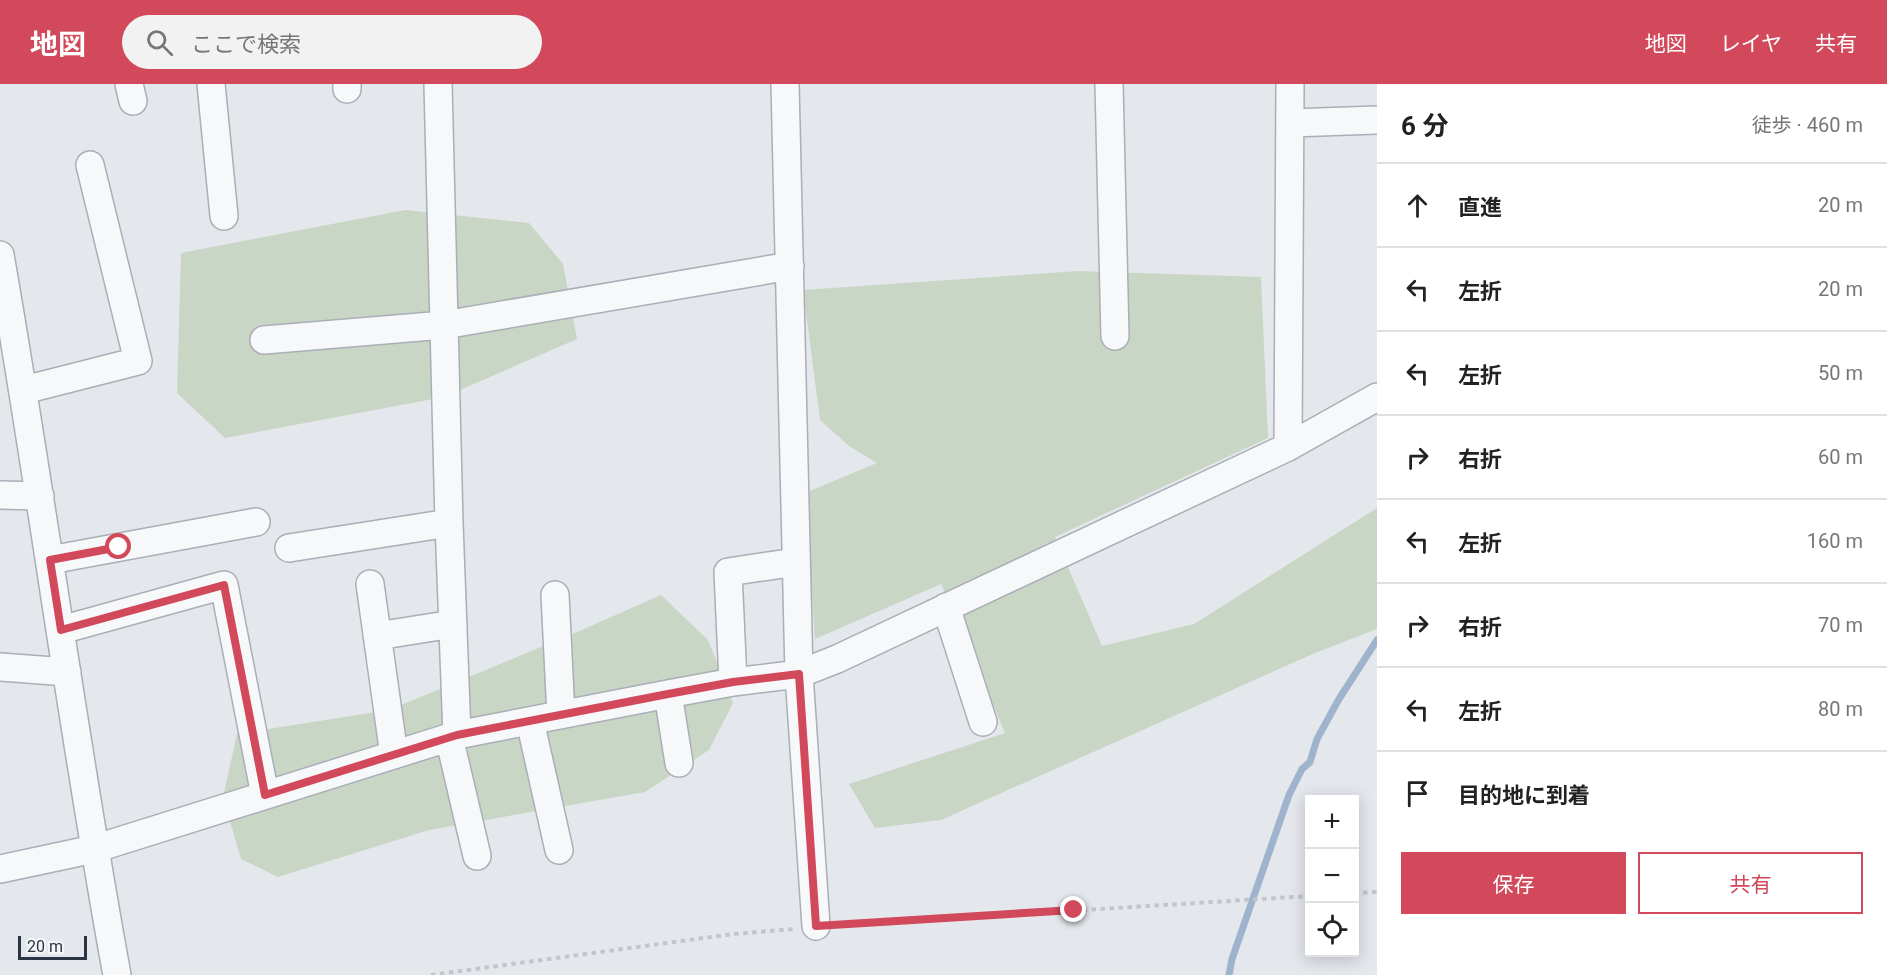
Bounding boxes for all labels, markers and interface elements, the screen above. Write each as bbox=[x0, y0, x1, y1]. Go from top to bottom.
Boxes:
search box bbox=[122, 15, 542, 69]
icon: search bbox=[143, 26, 176, 59]
text: 地図 bbox=[30, 28, 86, 61]
text: ここで検索 bbox=[191, 32, 301, 57]
text: 地図 bbox=[1645, 32, 1687, 56]
text: レイヤ bbox=[1720, 32, 1782, 56]
text: 共有 bbox=[1815, 32, 1857, 56]
text: 6 分 bbox=[1401, 111, 1448, 141]
text: 徒歩 · 460 m bbox=[1752, 113, 1863, 137]
icon: ahead bbox=[1401, 189, 1434, 222]
text: 20 m bbox=[1818, 193, 1863, 217]
text: 直進 bbox=[1458, 195, 1502, 220]
icon: left bbox=[1401, 273, 1434, 306]
text: 20 m bbox=[1818, 277, 1863, 301]
text: 左折 bbox=[1458, 279, 1502, 304]
icon: left bbox=[1401, 357, 1434, 390]
text: 50 m bbox=[1818, 361, 1863, 385]
text: 左折 bbox=[1458, 363, 1502, 388]
icon: right bbox=[1401, 441, 1434, 474]
text: 60 m bbox=[1818, 445, 1863, 469]
text: 右折 bbox=[1458, 447, 1502, 472]
icon: left bbox=[1401, 525, 1434, 558]
text: 160 m bbox=[1807, 529, 1863, 553]
text: 左折 bbox=[1458, 531, 1502, 556]
route start bbox=[105, 533, 131, 559]
icon: right bbox=[1401, 609, 1434, 642]
text: 70 m bbox=[1818, 613, 1863, 637]
text: 右折 bbox=[1458, 615, 1502, 640]
icon: left bbox=[1401, 693, 1434, 726]
text: 80 m bbox=[1818, 697, 1863, 721]
text: 左折 bbox=[1458, 699, 1502, 724]
icon: arrive bbox=[1401, 777, 1434, 810]
text: 目的地に到着 bbox=[1458, 783, 1590, 808]
map controls bbox=[1305, 795, 1359, 957]
button: + bbox=[1305, 795, 1359, 849]
button: − bbox=[1305, 849, 1359, 903]
button: 保存 bbox=[1401, 852, 1626, 914]
button: 共有 bbox=[1638, 852, 1863, 914]
route end bbox=[1060, 896, 1086, 922]
button: locate bbox=[1305, 903, 1359, 957]
scale bar bbox=[18, 933, 87, 960]
text: 20 m bbox=[27, 937, 63, 956]

